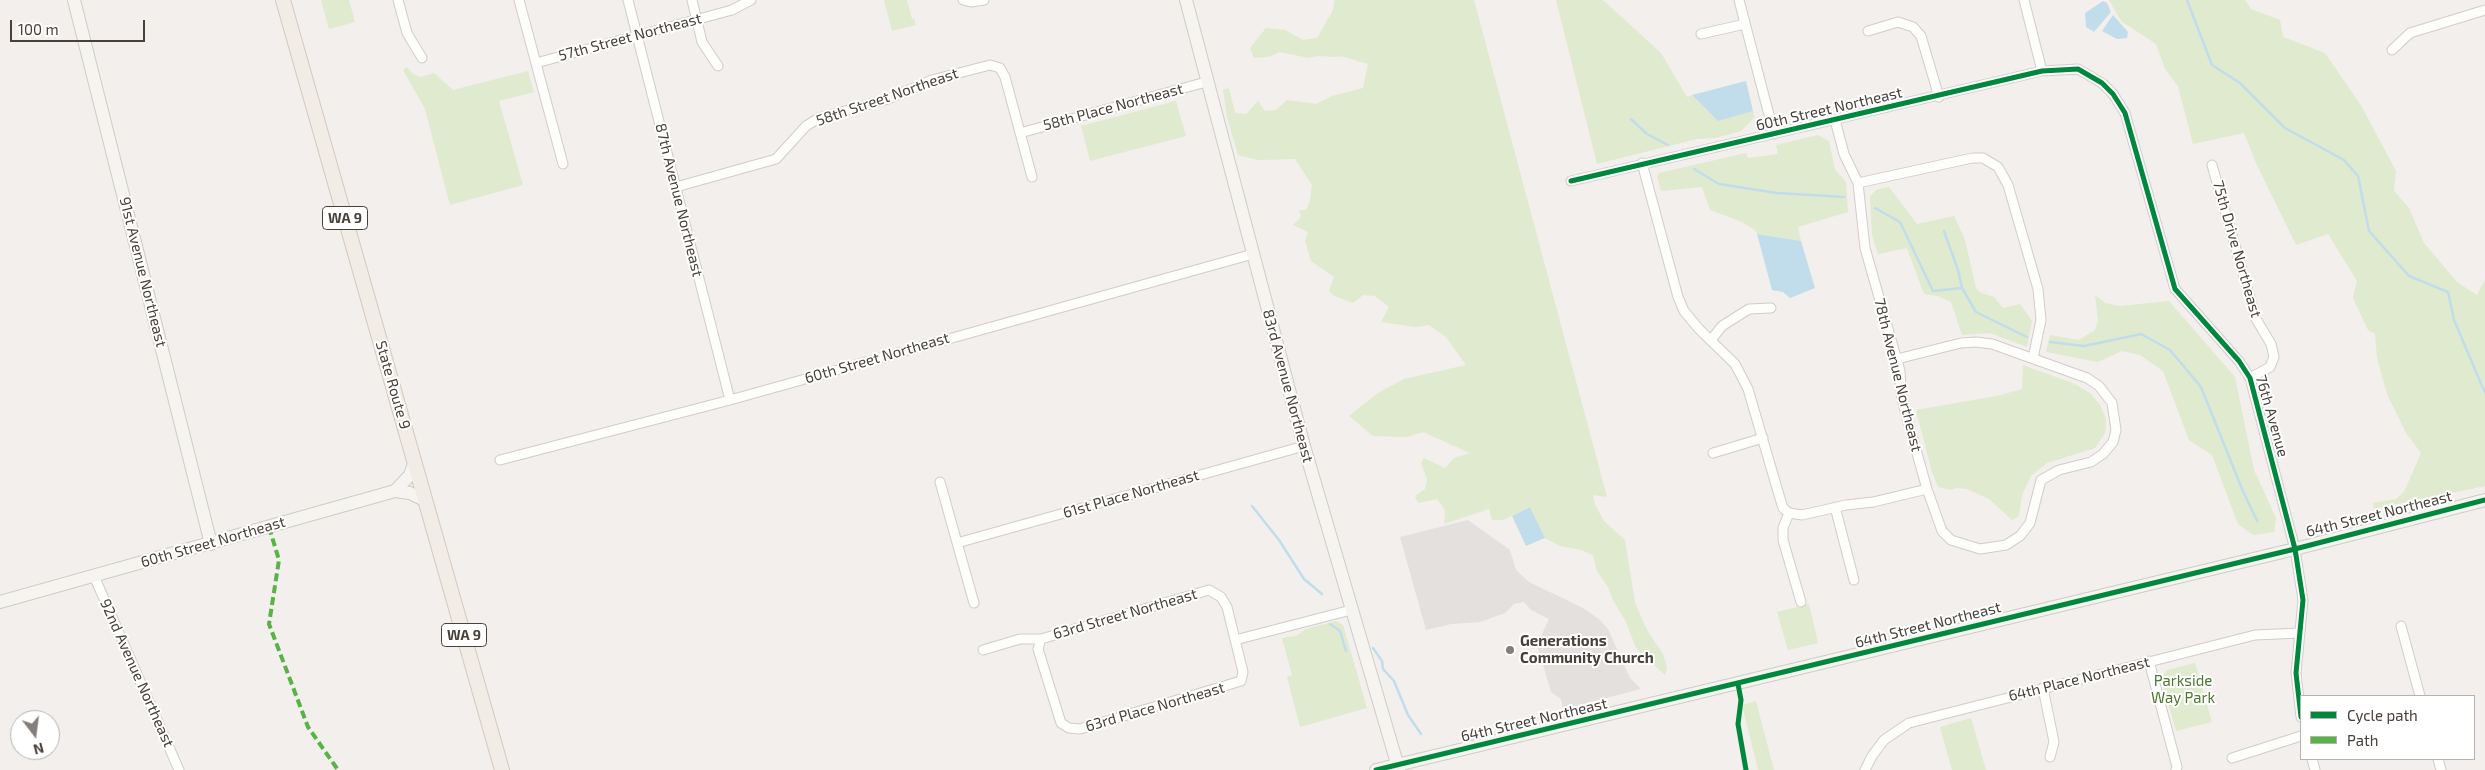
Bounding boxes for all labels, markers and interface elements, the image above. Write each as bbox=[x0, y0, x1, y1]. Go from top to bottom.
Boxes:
street label: 57th Street Northeast bbox=[556, 9, 704, 65]
scale bar bbox=[12, 10, 148, 42]
text: 100 m bbox=[18, 20, 59, 38]
street label: 58th Street Northeast bbox=[814, 64, 960, 130]
street label: 58th Place Northeast bbox=[1041, 80, 1185, 134]
street label: 60th Street Northeast bbox=[1754, 83, 1904, 135]
street label: 87th Avenue Northeast bbox=[651, 121, 707, 279]
street label: 75th Drive Northeast bbox=[2209, 178, 2265, 320]
street label: 91st Avenue Northeast bbox=[116, 195, 170, 349]
road number: WA 9 bbox=[322, 207, 368, 230]
street label: 78th Avenue Northeast bbox=[1870, 296, 1926, 454]
street label: 83rd Avenue Northeast bbox=[1259, 307, 1317, 465]
street label: 60th Street Northeast bbox=[803, 329, 951, 387]
street label: State Route 9 bbox=[372, 339, 414, 431]
street label: 76th Avenue bbox=[2252, 373, 2292, 459]
street label: 61st Place Northeast bbox=[1061, 466, 1201, 522]
street label: 64th Street Northeast bbox=[2304, 487, 2454, 541]
street label: 60th Street Northeast bbox=[139, 513, 287, 571]
street label: 63rd Street Northeast bbox=[1051, 585, 1199, 643]
street label: 92nd Avenue Northeast bbox=[96, 596, 178, 750]
street label: 64th Street Northeast bbox=[1853, 598, 2003, 652]
road number: WA 9 bbox=[442, 624, 486, 646]
place label: Generations Community Church bbox=[1520, 632, 1654, 667]
marker: Generations Community Church bbox=[1504, 644, 1516, 656]
street label: 64th Place Northeast bbox=[2007, 653, 2151, 705]
park label: Parkside Way Park bbox=[2151, 672, 2215, 707]
street label: 63rd Place Northeast bbox=[1083, 678, 1227, 736]
street label: 64th Street Northeast bbox=[1459, 694, 1609, 746]
legend bbox=[2300, 695, 2475, 760]
text: Cycle path bbox=[2347, 706, 2418, 724]
north arrow bbox=[10, 710, 60, 760]
text: Path bbox=[2347, 731, 2378, 749]
text: N bbox=[32, 739, 46, 759]

